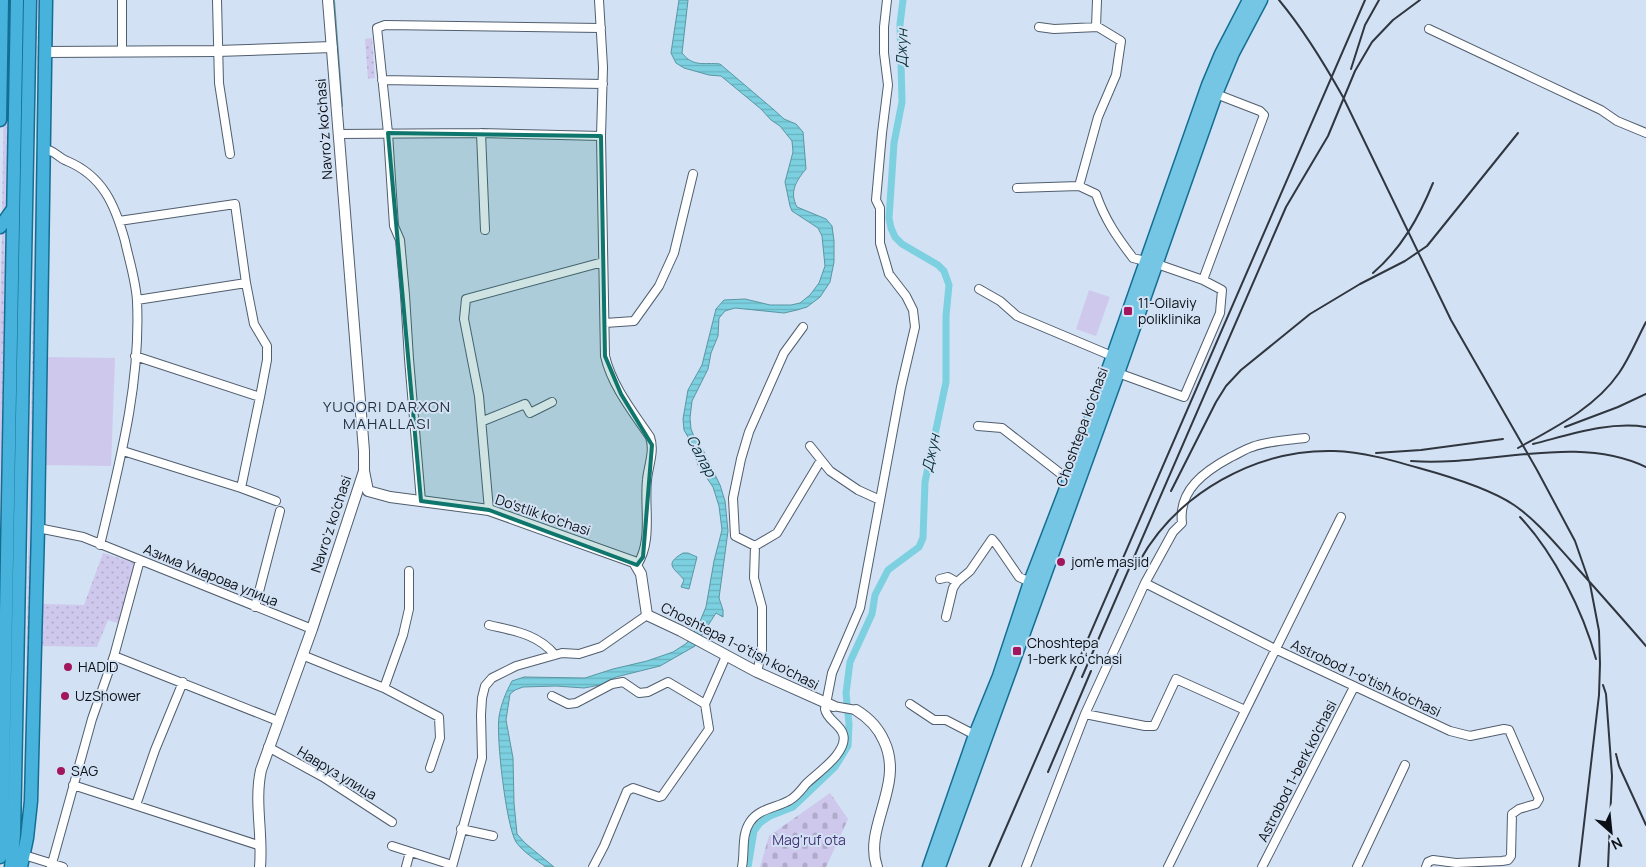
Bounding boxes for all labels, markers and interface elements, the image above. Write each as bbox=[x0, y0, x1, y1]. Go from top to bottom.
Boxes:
water label: Джун bbox=[891, 28, 912, 67]
street label: Navro'z ko'chasi bbox=[310, 78, 337, 180]
place label: 11-Oilaviy poliklinika bbox=[1138, 293, 1201, 328]
marker: 11-Oilaviy poliklinika bbox=[1122, 305, 1134, 317]
street label: Choshtepa ko'chasi bbox=[1051, 365, 1112, 489]
district label: YUQORI DARXON MAHALLASI bbox=[323, 396, 451, 434]
water label: Салар bbox=[682, 431, 722, 482]
water label: Джун bbox=[916, 431, 945, 474]
street label: Navro'z ko'chasi bbox=[306, 473, 355, 575]
street label: Do'stlik ko'chasi bbox=[493, 489, 593, 540]
street label: Азима Умарова улица bbox=[141, 539, 281, 610]
place label: jom'e masjid bbox=[1070, 552, 1149, 571]
marker: jom'e masjid bbox=[1055, 556, 1067, 568]
street label: Choshtepa 1-o'tish ko'chasi bbox=[658, 597, 823, 694]
place label: Choshtepa 1-berk koʻchasi bbox=[1027, 633, 1122, 668]
street label: Astrobod 1-o'tish ko'chasi bbox=[1288, 634, 1444, 721]
marker: Choshtepa 1-berk koʻchasi bbox=[1011, 645, 1023, 657]
place label: HADID bbox=[78, 657, 119, 676]
marker: HADID bbox=[62, 661, 74, 673]
place label: UzShower bbox=[75, 686, 141, 705]
marker: UzShower bbox=[59, 690, 71, 702]
street label: Astrobod 1-berk ko'chasi bbox=[1253, 697, 1341, 845]
street label: Навруз улица bbox=[294, 741, 381, 804]
place label: SAG bbox=[71, 761, 98, 780]
marker: SAG bbox=[55, 765, 67, 777]
north arrow bbox=[1586, 807, 1636, 857]
park label: Mag'ruf ota bbox=[772, 830, 846, 849]
text: N bbox=[1608, 833, 1626, 855]

